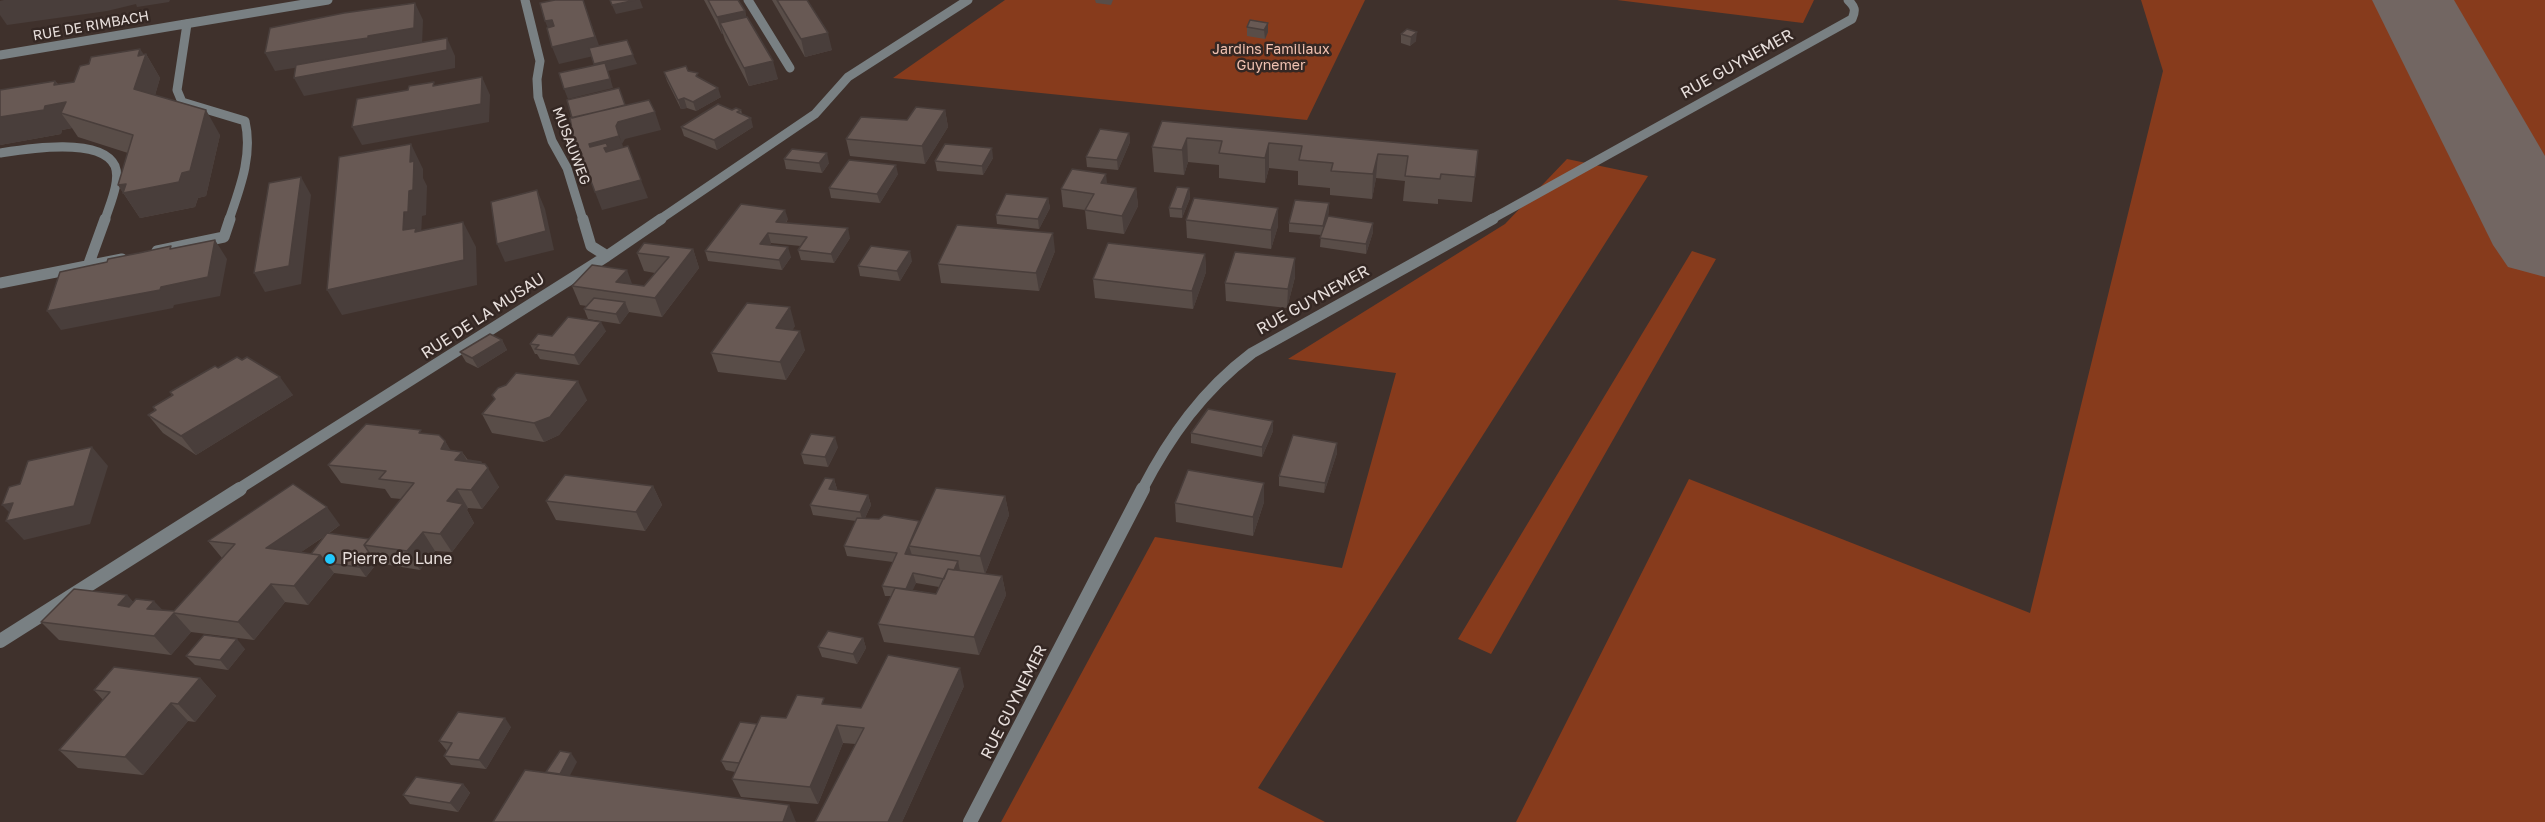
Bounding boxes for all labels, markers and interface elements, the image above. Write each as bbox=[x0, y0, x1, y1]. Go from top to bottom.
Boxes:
street label: RUE DE RIMBACH bbox=[32, 8, 150, 44]
street label: RUE GUYNEMER bbox=[1677, 25, 1797, 103]
park label: Jardins Familiaux Guynemer bbox=[1212, 42, 1330, 74]
street label: MUSAUWEG bbox=[548, 105, 594, 187]
street label: RUE GUYNEMER bbox=[1253, 261, 1373, 339]
street label: RUE DE LA MUSAU bbox=[418, 269, 548, 363]
place label: Pierre de Lune bbox=[342, 549, 452, 569]
marker: Pierre de Lune bbox=[323, 552, 337, 566]
street label: RUE GUYNEMER bbox=[977, 642, 1051, 762]

